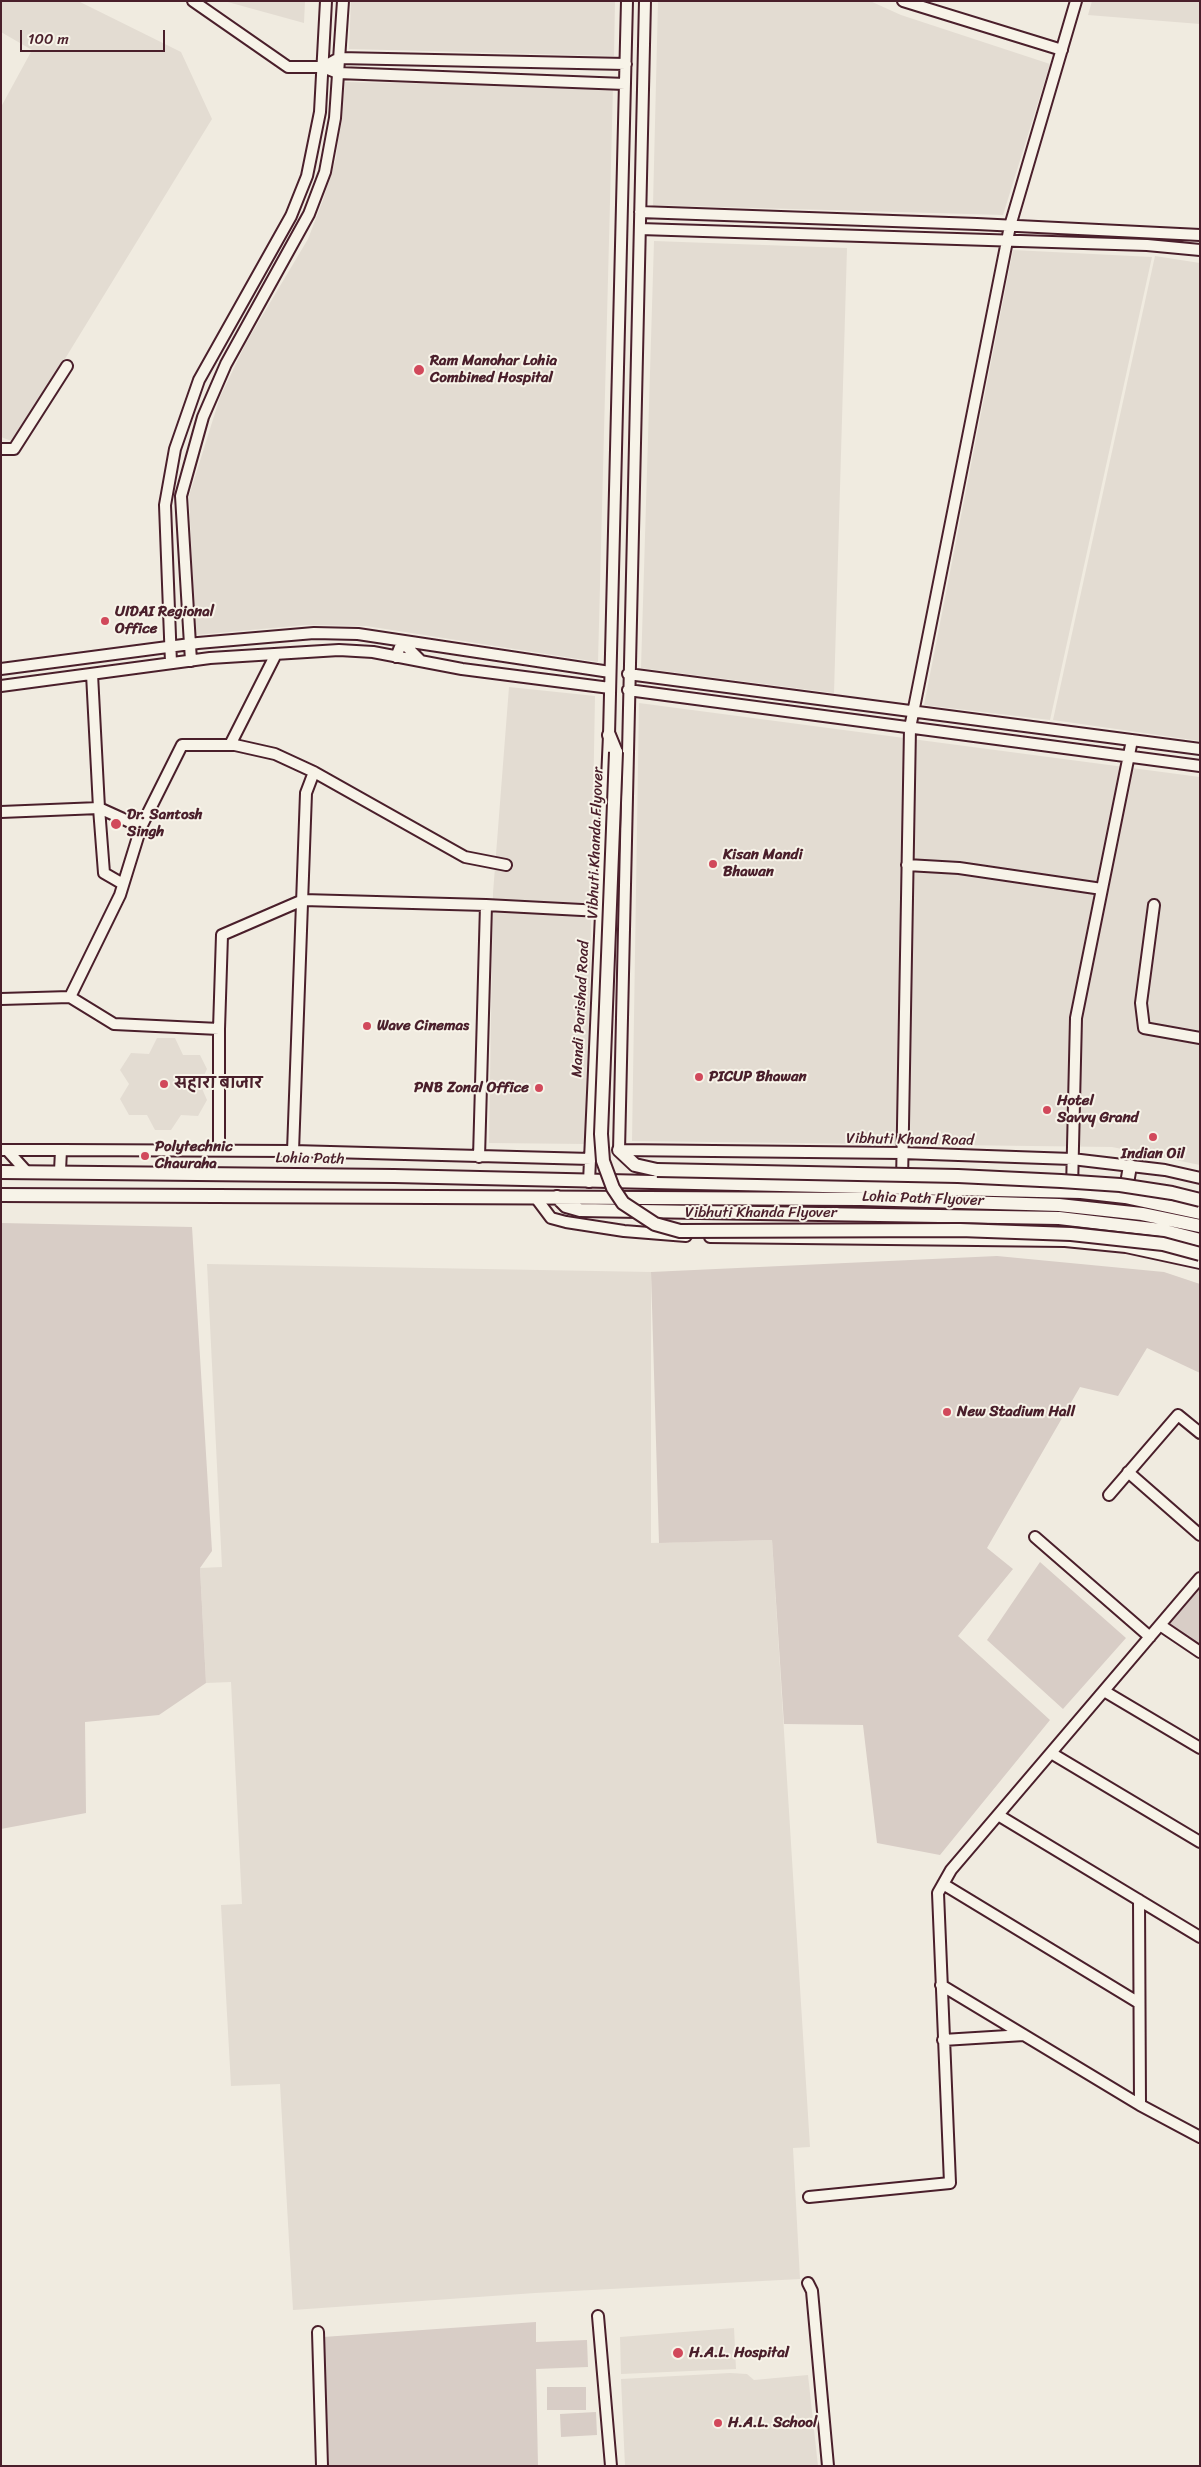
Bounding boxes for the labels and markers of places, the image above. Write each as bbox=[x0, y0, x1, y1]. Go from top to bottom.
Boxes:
place label: Ram Manohar Lohia Combined Hospital bbox=[430, 352, 557, 387]
marker: Ram Manohar Lohia Combined Hospital bbox=[412, 363, 426, 377]
place label: UIDAI Regional Office bbox=[115, 603, 214, 638]
marker: UIDAI Regional Office bbox=[99, 615, 111, 627]
place label: Dr. Santosh Singh bbox=[127, 806, 203, 841]
marker: Dr. Santosh Singh bbox=[109, 817, 123, 831]
place label: Kisan Mandi Bhawan bbox=[723, 846, 803, 881]
marker: Kisan Mandi Bhawan bbox=[707, 858, 719, 870]
place label: Wave Cinemas bbox=[377, 1017, 469, 1035]
marker: Wave Cinemas bbox=[361, 1020, 373, 1032]
place label: PICUP Bhawan bbox=[709, 1068, 807, 1086]
marker: PICUP Bhawan bbox=[693, 1071, 705, 1083]
place label: सहारा बाजार bbox=[174, 1075, 262, 1093]
marker: सहारा बाजार bbox=[158, 1078, 170, 1090]
place label: PNB Zonal Office bbox=[414, 1079, 529, 1097]
marker: PNB Zonal Office bbox=[533, 1082, 545, 1094]
place label: Hotel Savvy Grand bbox=[1057, 1092, 1138, 1127]
marker: Hotel Savvy Grand bbox=[1041, 1104, 1053, 1116]
marker: Indian Oil bbox=[1147, 1131, 1159, 1143]
place label: Polytechnic Chauraha bbox=[155, 1138, 233, 1173]
place label: Indian Oil bbox=[1121, 1145, 1185, 1163]
marker: Polytechnic Chauraha bbox=[139, 1150, 151, 1162]
place label: New Stadium Hall bbox=[957, 1403, 1075, 1421]
marker: New Stadium Hall bbox=[941, 1406, 953, 1418]
place label: H.A.L. Hospital bbox=[689, 2344, 789, 2362]
marker: H.A.L. Hospital bbox=[671, 2346, 685, 2360]
place label: H.A.L. School bbox=[728, 2414, 817, 2432]
marker: H.A.L. School bbox=[712, 2417, 724, 2429]

